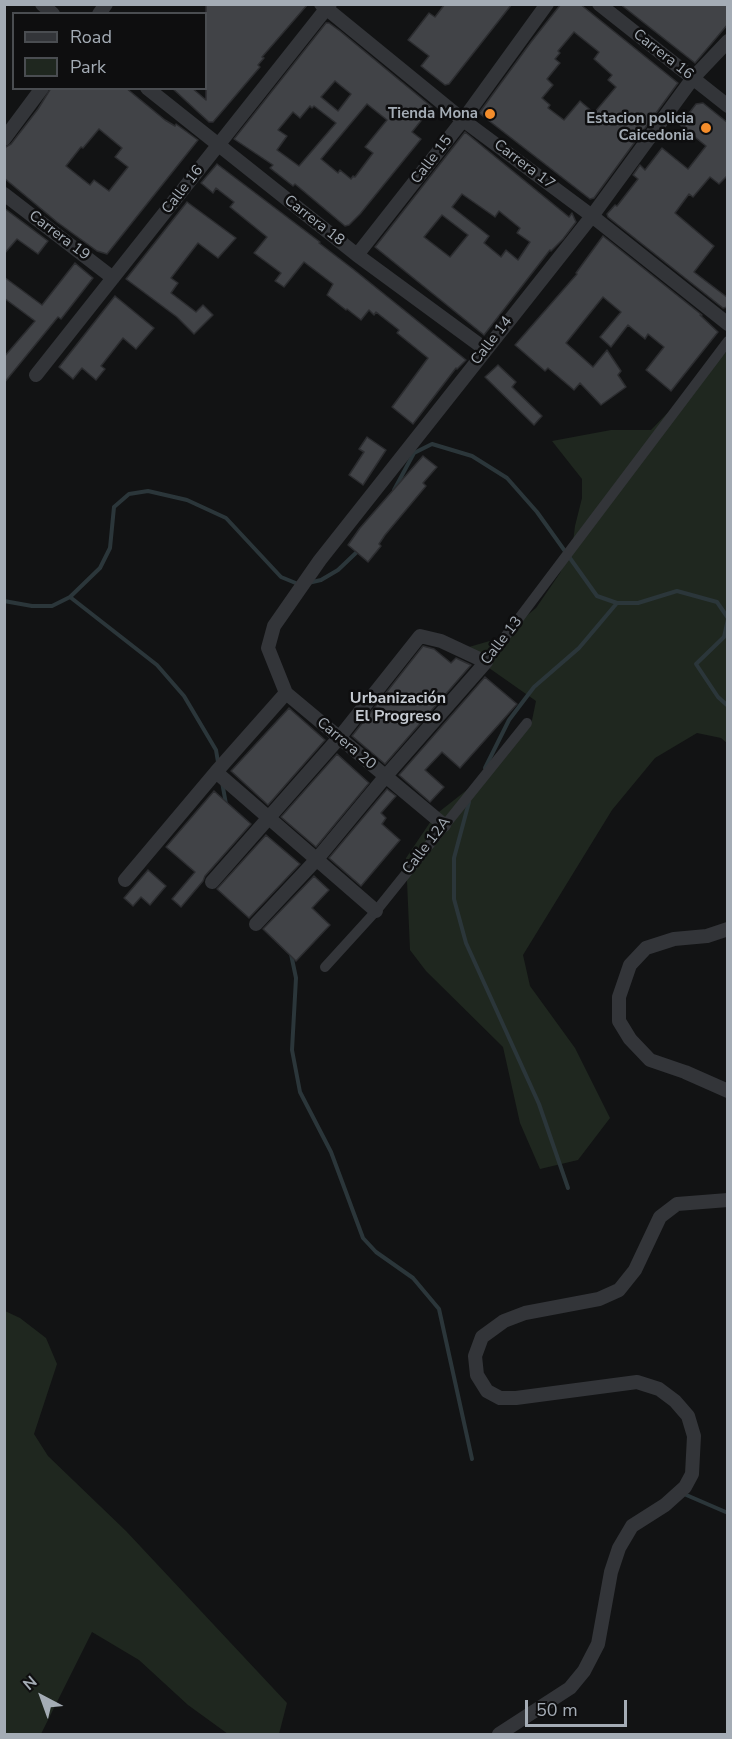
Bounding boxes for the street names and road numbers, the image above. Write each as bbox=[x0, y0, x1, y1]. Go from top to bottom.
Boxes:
street label: Carrera 16 bbox=[629, 26, 697, 84]
street label: Calle 15 bbox=[408, 132, 456, 188]
street label: Carrera 17 bbox=[490, 136, 558, 194]
street label: Calle 16 bbox=[159, 162, 207, 218]
street label: Carrera 18 bbox=[280, 192, 348, 250]
street label: Carrera 19 bbox=[25, 207, 93, 265]
street label: Calle 14 bbox=[468, 313, 516, 369]
street label: Calle 13 bbox=[478, 613, 526, 669]
street label: Carrera 20 bbox=[313, 714, 379, 774]
street label: Calle 12A bbox=[399, 814, 455, 878]

